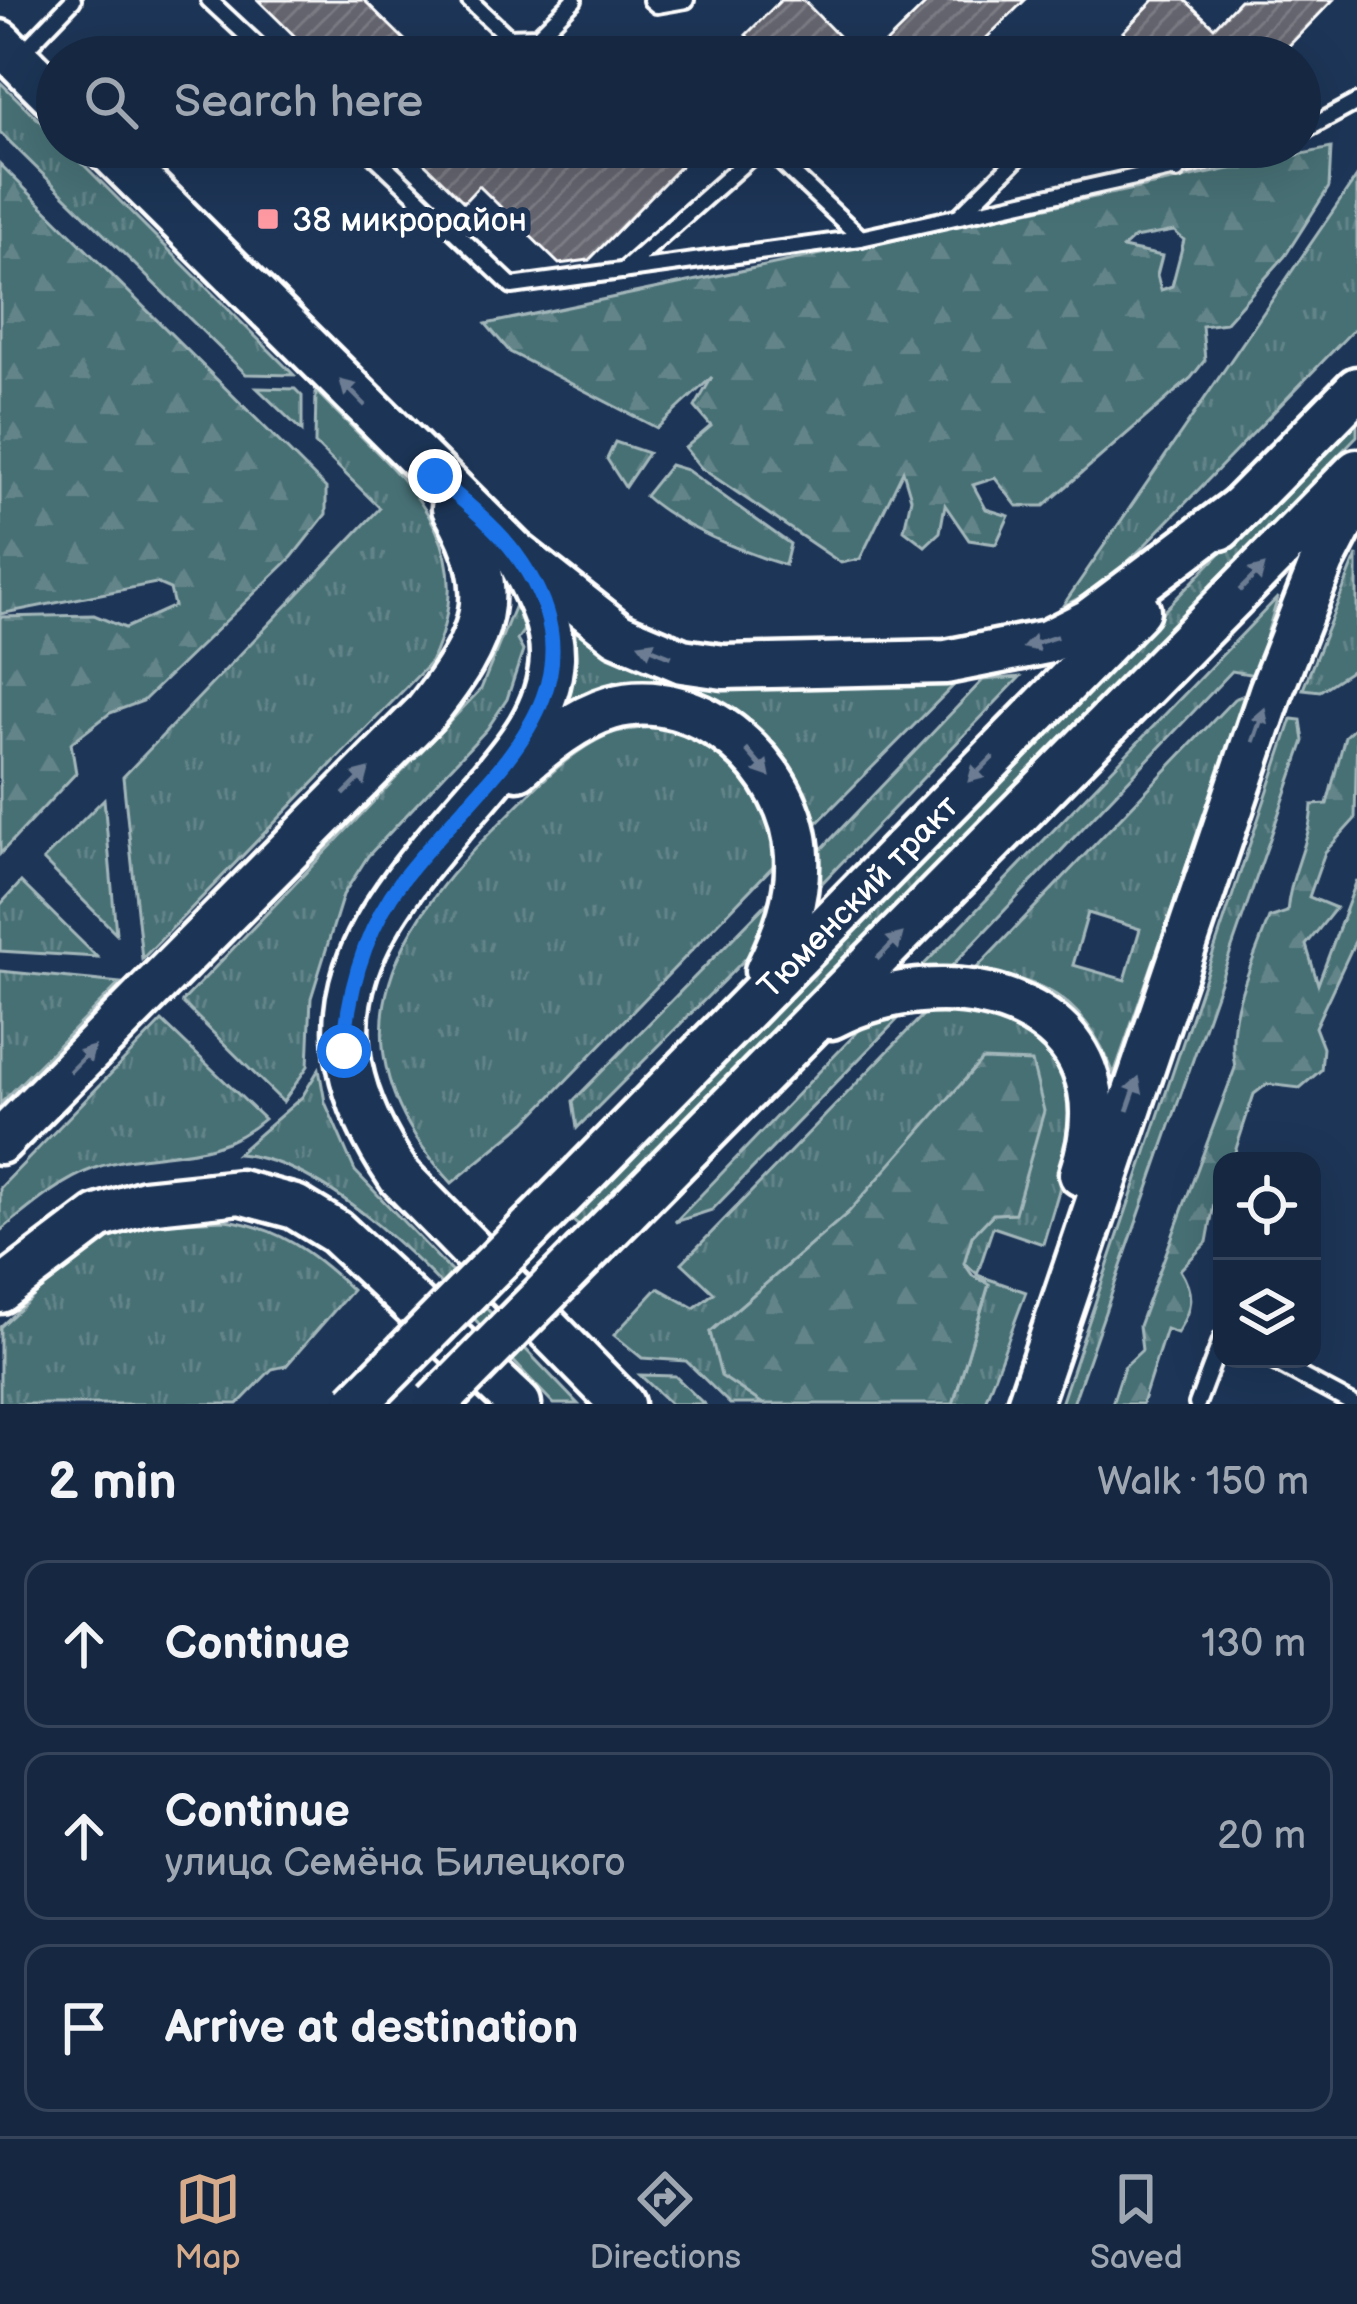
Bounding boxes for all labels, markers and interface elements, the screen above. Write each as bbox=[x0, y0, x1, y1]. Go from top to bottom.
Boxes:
search box bbox=[36, 36, 1321, 168]
icon: search bbox=[78, 69, 144, 135]
text: Search here bbox=[174, 75, 423, 130]
place label: 38 микрорайон bbox=[292, 201, 527, 241]
marker: 38 микрорайон bbox=[255, 206, 281, 232]
one-way arrow bbox=[339, 379, 367, 407]
route end bbox=[408, 449, 462, 503]
one-way arrow bbox=[1238, 564, 1266, 593]
one-way arrow bbox=[1022, 634, 1058, 652]
one-way arrow bbox=[637, 640, 673, 659]
one-way arrow bbox=[1251, 707, 1269, 743]
one-way arrow bbox=[745, 748, 771, 778]
one-way arrow bbox=[967, 755, 995, 783]
one-way arrow bbox=[341, 768, 370, 796]
street label: Тюменский тракт bbox=[750, 787, 968, 1007]
one-way arrow bbox=[876, 932, 904, 961]
route start bbox=[317, 1024, 371, 1078]
one-way arrow bbox=[67, 1044, 95, 1073]
one-way arrow bbox=[1125, 1076, 1143, 1112]
map controls bbox=[1213, 1152, 1321, 1368]
button: locate bbox=[1213, 1152, 1321, 1260]
button: layers bbox=[1213, 1260, 1321, 1368]
text: 2 min bbox=[48, 1452, 177, 1513]
text: Walk · 150 m bbox=[1097, 1459, 1309, 1506]
icon: ahead bbox=[51, 1611, 117, 1677]
text: Continue bbox=[165, 1617, 350, 1672]
text: 130 m bbox=[1201, 1621, 1306, 1668]
text: Continue bbox=[165, 1785, 350, 1840]
icon: ahead bbox=[51, 1803, 117, 1869]
text: 20 m bbox=[1217, 1813, 1306, 1860]
text: улица Семёна Билецкого bbox=[165, 1840, 625, 1887]
icon: arrive bbox=[51, 1995, 117, 2061]
text: Arrive at destination bbox=[165, 2001, 578, 2056]
tab: Map bbox=[174, 2166, 241, 2278]
tab: Directions bbox=[589, 2166, 741, 2278]
tab: Saved bbox=[1090, 2166, 1183, 2278]

